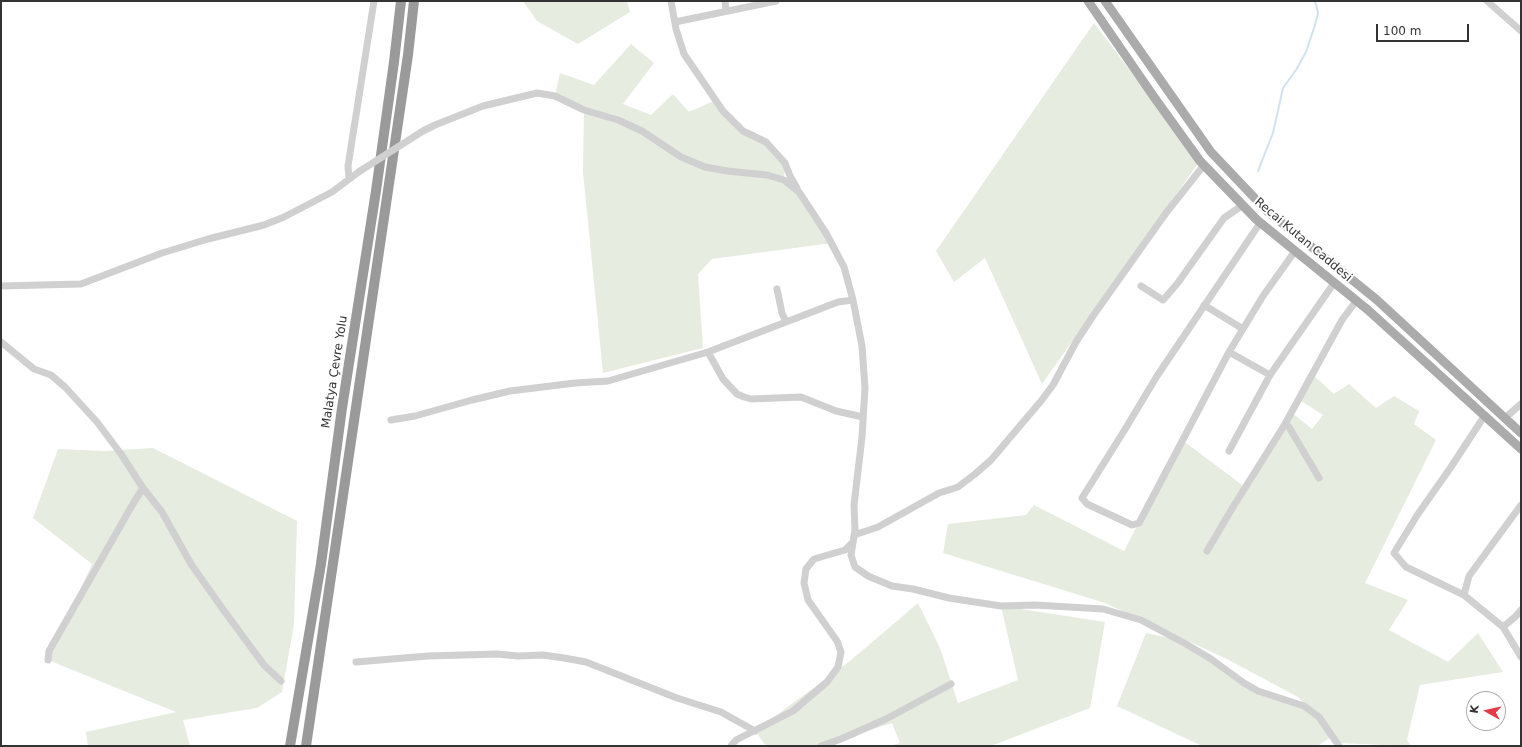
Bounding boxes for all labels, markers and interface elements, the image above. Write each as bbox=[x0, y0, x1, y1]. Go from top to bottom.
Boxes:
scale bar bbox=[1378, 16, 1471, 42]
text: 100 m bbox=[1383, 24, 1421, 38]
street label: Recai Kutan Caddesi bbox=[1251, 195, 1355, 285]
street label: Malatya Çevre Yolu bbox=[319, 315, 351, 429]
north arrow bbox=[1466, 691, 1506, 731]
text: K bbox=[1468, 704, 1482, 715]

